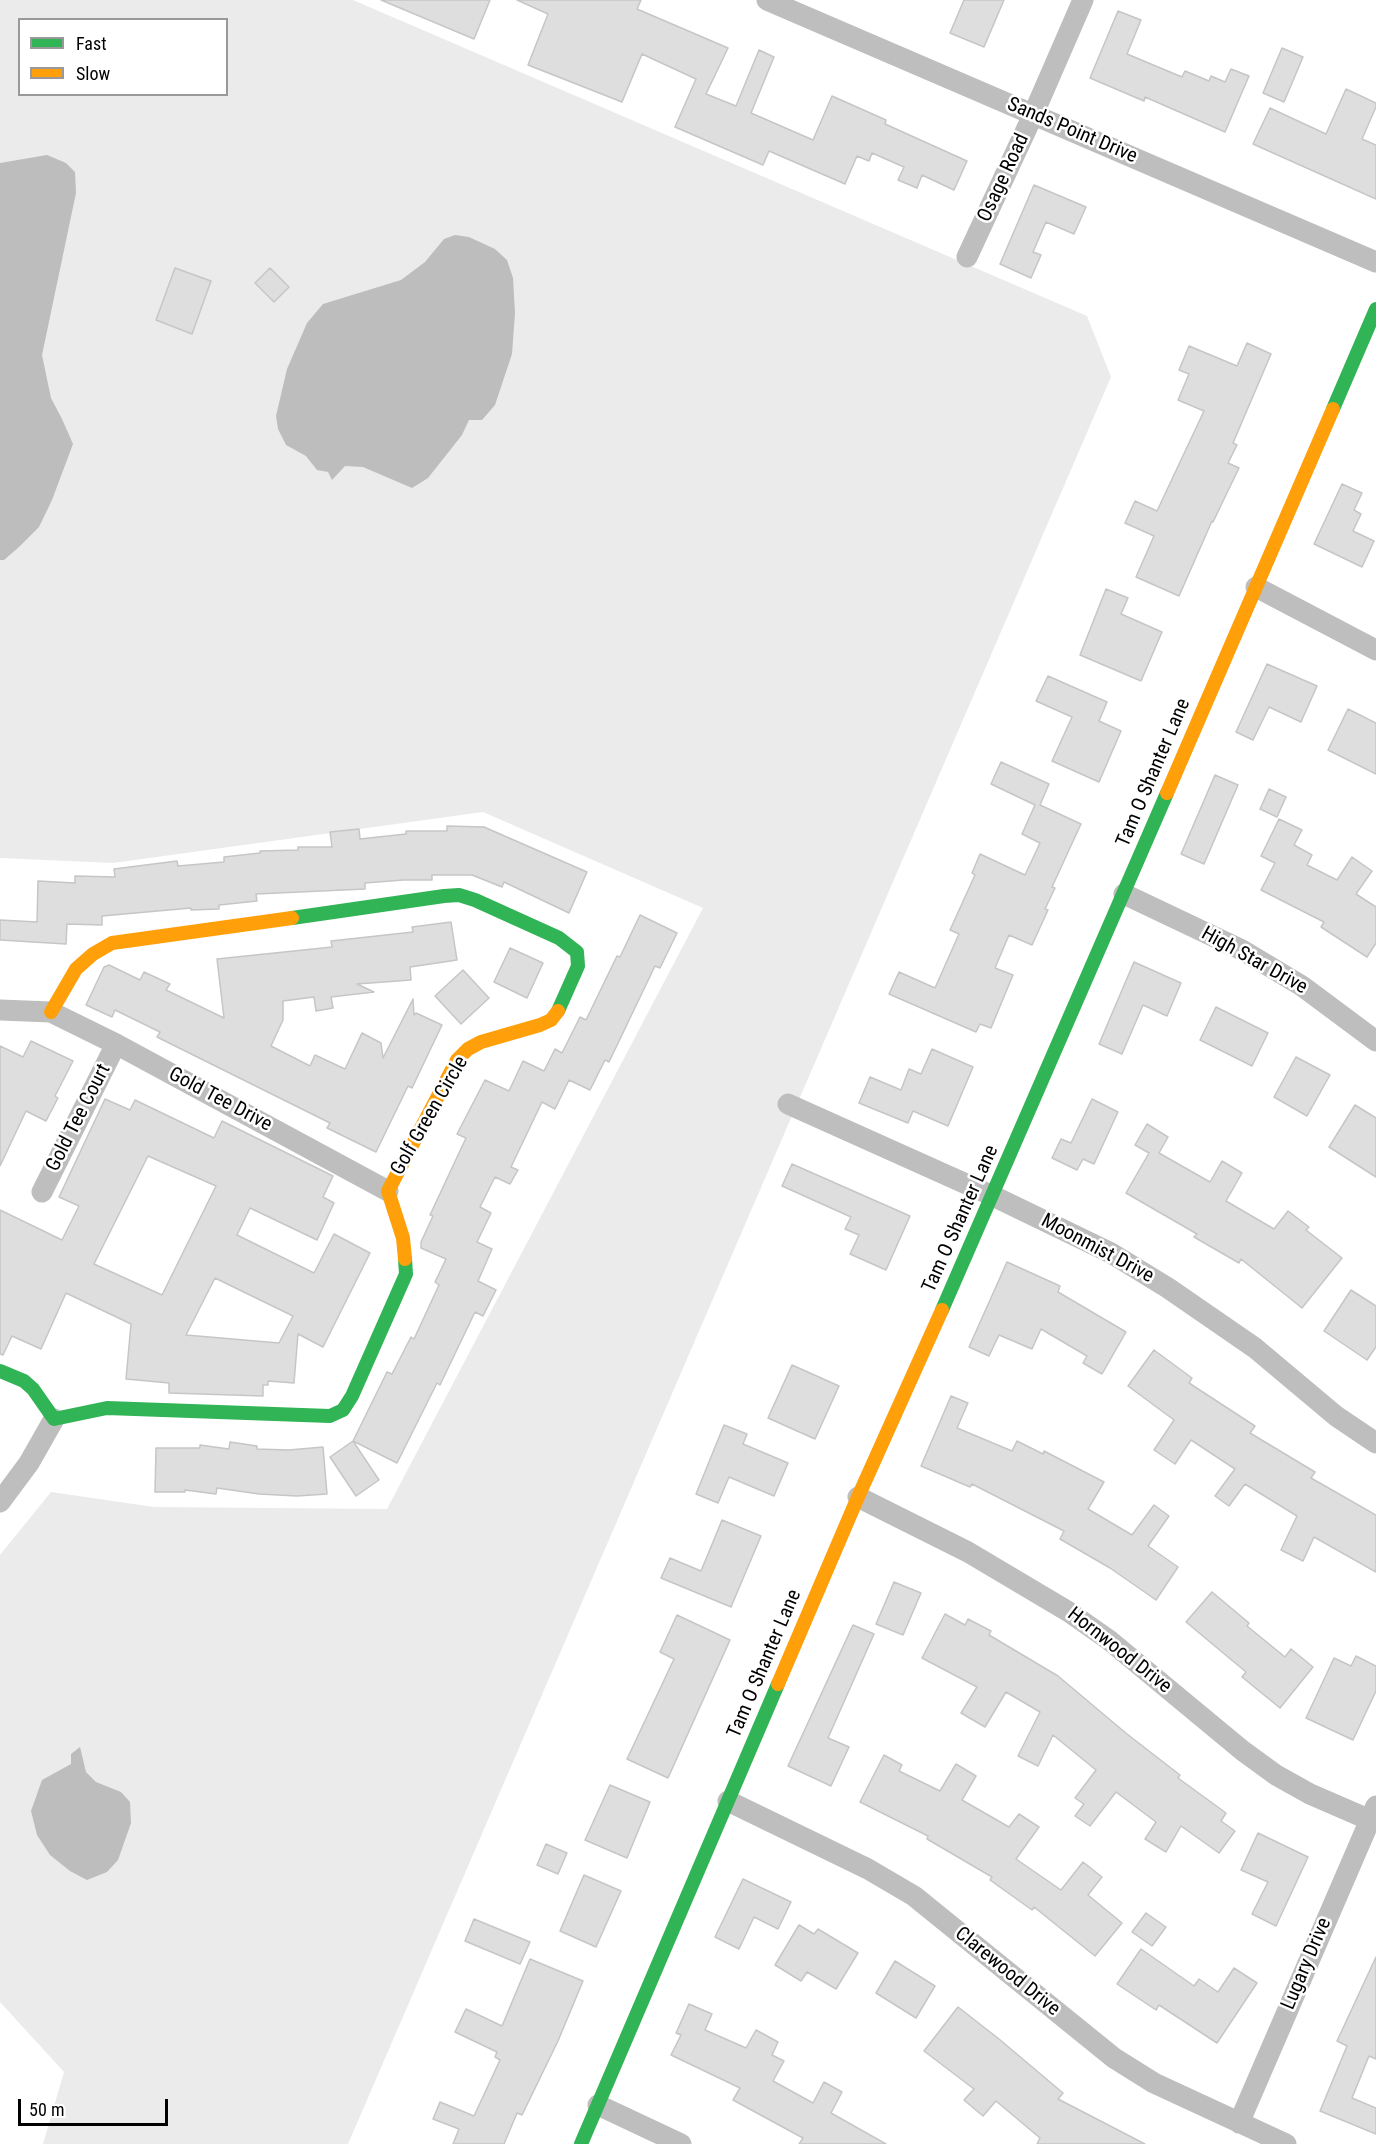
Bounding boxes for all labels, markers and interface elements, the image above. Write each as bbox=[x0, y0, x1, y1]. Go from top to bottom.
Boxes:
legend bbox=[18, 18, 228, 96]
text: Fast bbox=[76, 33, 107, 54]
text: Slow bbox=[76, 63, 110, 84]
street label: Sands Point Drive bbox=[1003, 93, 1141, 169]
street label: Osage Road bbox=[973, 130, 1035, 226]
street label: Tam O Shanter Lane bbox=[1112, 695, 1196, 851]
street label: High Star Drive bbox=[1197, 922, 1311, 1000]
street label: Golf Green Circle bbox=[386, 1052, 474, 1180]
street label: Gold Tee Court bbox=[42, 1060, 116, 1176]
street label: Gold Tee Drive bbox=[164, 1063, 276, 1137]
street label: Tam O Shanter Lane bbox=[918, 1142, 1004, 1296]
street label: Moonmist Drive bbox=[1037, 1209, 1157, 1289]
street label: Tam O Shanter Lane bbox=[723, 1586, 807, 1742]
street label: Hornwood Drive bbox=[1062, 1603, 1176, 1699]
street label: Lugary Drive bbox=[1277, 1915, 1337, 2013]
street label: Clarewood Drive bbox=[950, 1922, 1064, 2022]
scale bar bbox=[21, 2087, 171, 2125]
text: 50 m bbox=[29, 2099, 64, 2120]

